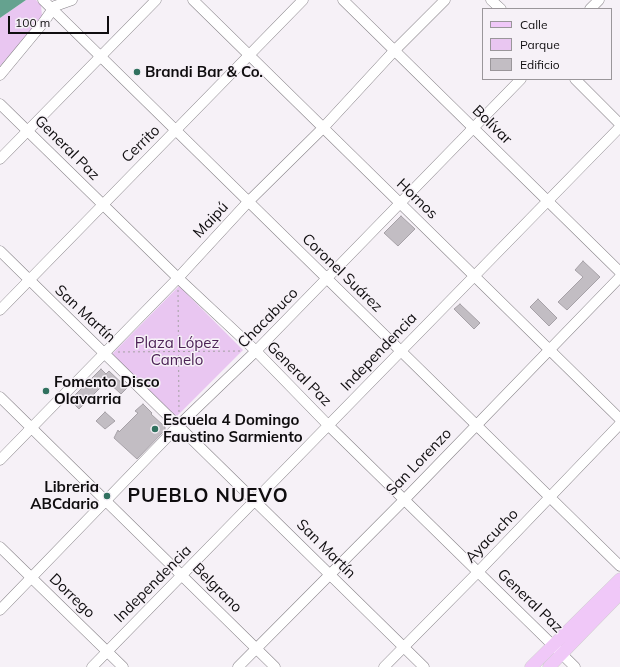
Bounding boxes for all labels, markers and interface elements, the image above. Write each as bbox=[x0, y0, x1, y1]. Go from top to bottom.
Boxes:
scale bar bbox=[10, 8, 111, 34]
legend bbox=[482, 8, 612, 80]
text: 100 m bbox=[15, 15, 50, 30]
text: Calle bbox=[520, 17, 547, 32]
text: Parque bbox=[520, 37, 560, 52]
text: Edificio bbox=[520, 57, 560, 72]
place label: Brandi Bar & Co. bbox=[145, 63, 263, 81]
marker: Brandi Bar & Co. bbox=[132, 67, 142, 77]
street label: Bolívar bbox=[468, 102, 516, 148]
street label: General Paz bbox=[31, 112, 103, 184]
street label: Cerrito bbox=[118, 122, 164, 166]
street label: Hornos bbox=[393, 175, 441, 223]
street label: Maipú bbox=[190, 198, 232, 242]
street label: Coronel Suárez bbox=[298, 230, 386, 316]
street label: San Martín bbox=[51, 281, 119, 347]
street label: Chacabuco bbox=[234, 284, 302, 352]
street label: Independencia bbox=[337, 309, 421, 395]
park label: Plaza López Camelo bbox=[135, 334, 219, 369]
street label: General Paz bbox=[263, 338, 335, 410]
place label: Fomento Disco Olavarria bbox=[54, 373, 160, 408]
marker: Fomento Disco Olavarria bbox=[41, 386, 51, 396]
place label: Escuela 4 Domingo Faustino Sarmiento bbox=[163, 411, 303, 446]
marker: Escuela 4 Domingo Faustino Sarmiento bbox=[150, 424, 160, 434]
street label: San Lorenzo bbox=[383, 425, 455, 499]
place label: Libreria ABCdario bbox=[30, 478, 99, 513]
district label: PUEBLO NUEVO bbox=[127, 485, 289, 507]
marker: Libreria ABCdario bbox=[102, 491, 112, 501]
street label: Ayacucho bbox=[462, 505, 522, 567]
street label: San Martín bbox=[293, 516, 359, 582]
street label: Independencia bbox=[111, 542, 195, 626]
street label: Belgrano bbox=[188, 559, 246, 617]
street label: General Paz bbox=[493, 565, 567, 637]
street label: Dorrego bbox=[45, 570, 99, 622]

